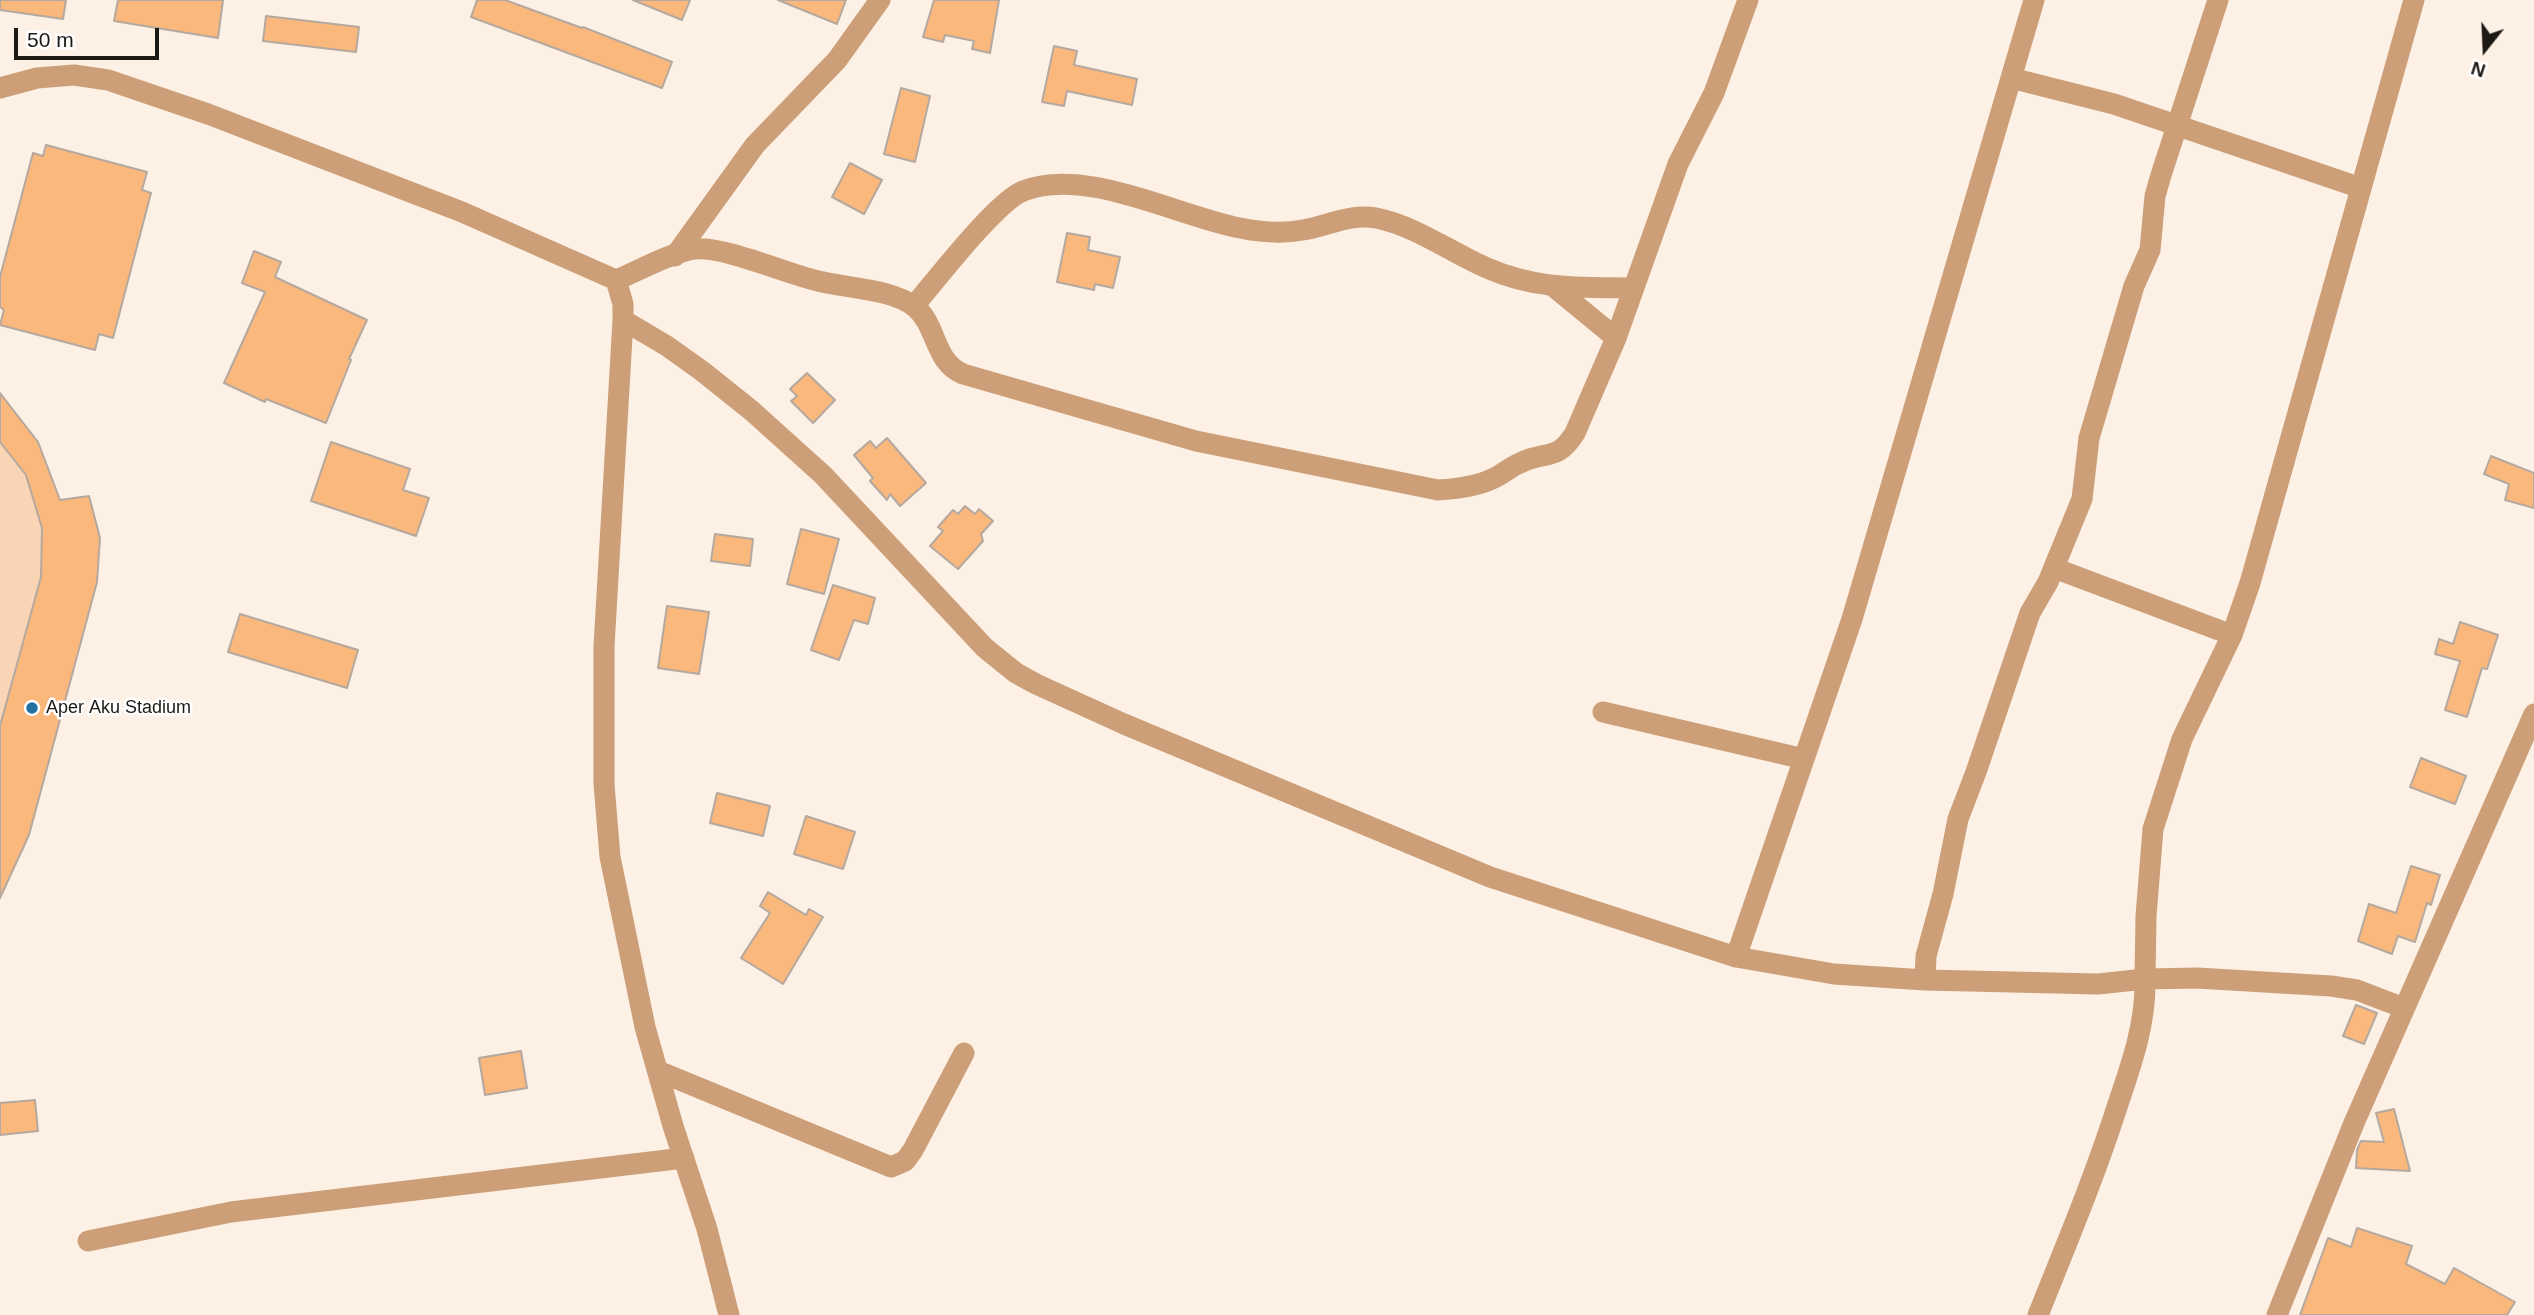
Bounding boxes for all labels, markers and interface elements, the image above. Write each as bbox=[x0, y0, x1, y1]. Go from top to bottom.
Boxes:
scale bar bbox=[18, 14, 163, 58]
north arrow bbox=[2450, 14, 2520, 84]
text: 50 m bbox=[27, 28, 74, 51]
text: N bbox=[2469, 57, 2488, 82]
place label: Aper Aku Stadium bbox=[46, 697, 191, 719]
marker: Aper Aku Stadium bbox=[24, 700, 40, 716]

